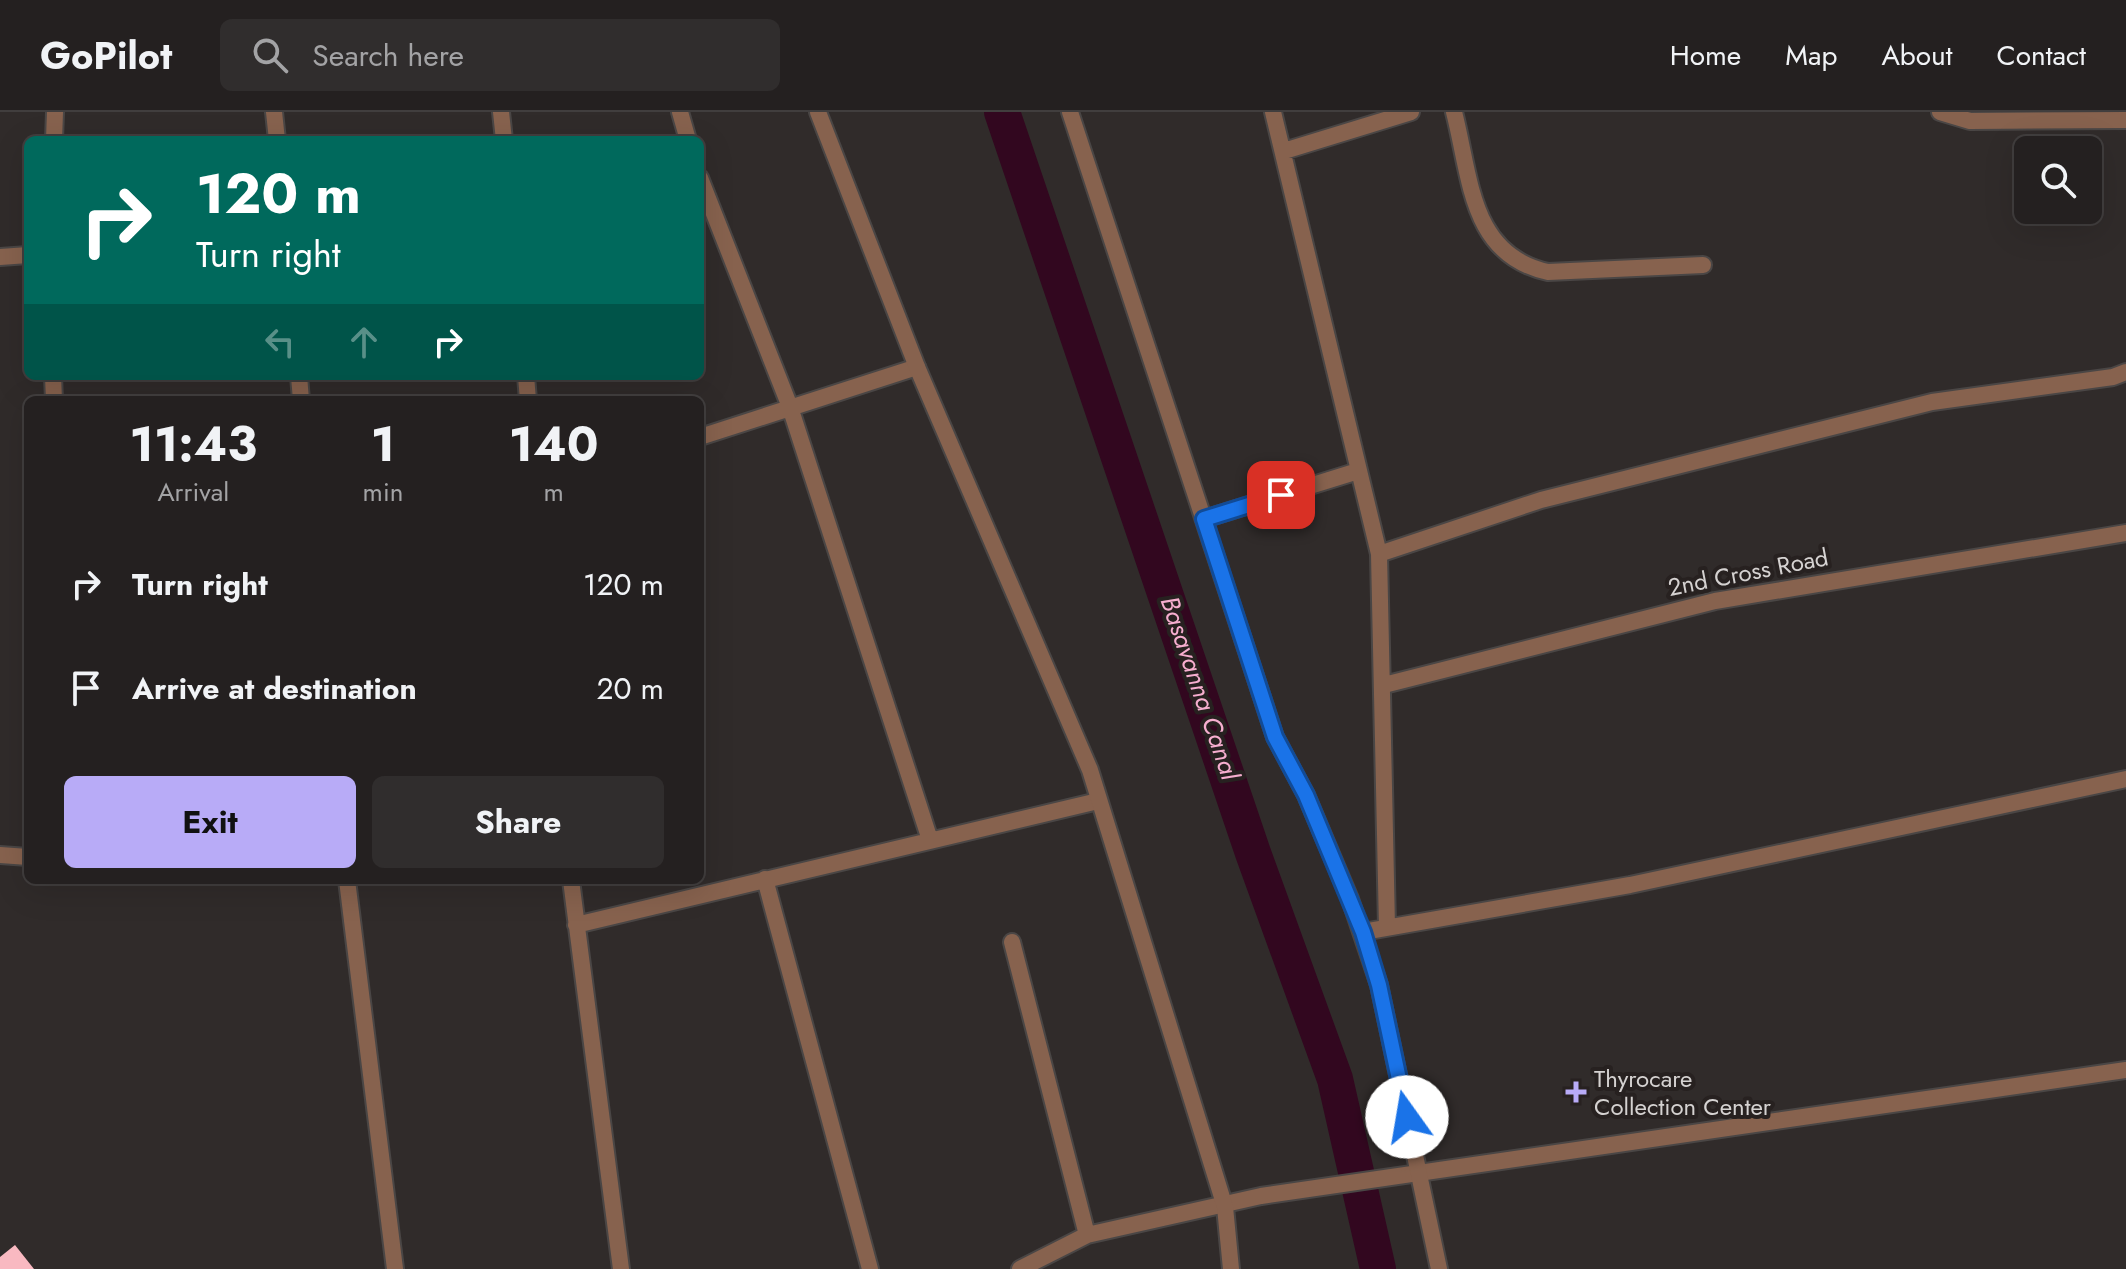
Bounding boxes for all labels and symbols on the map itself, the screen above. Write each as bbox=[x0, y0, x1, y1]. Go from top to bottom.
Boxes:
pin bbox=[1247, 461, 1315, 529]
street label: 2nd Cross Road bbox=[1665, 539, 1831, 605]
water label: Basavanna Canal bbox=[1151, 591, 1250, 786]
place label: Thyrocare Collection Center bbox=[1594, 1061, 1772, 1124]
position arrow bbox=[1365, 1075, 1449, 1159]
marker: Thyrocare Collection Center bbox=[1565, 1081, 1587, 1103]

